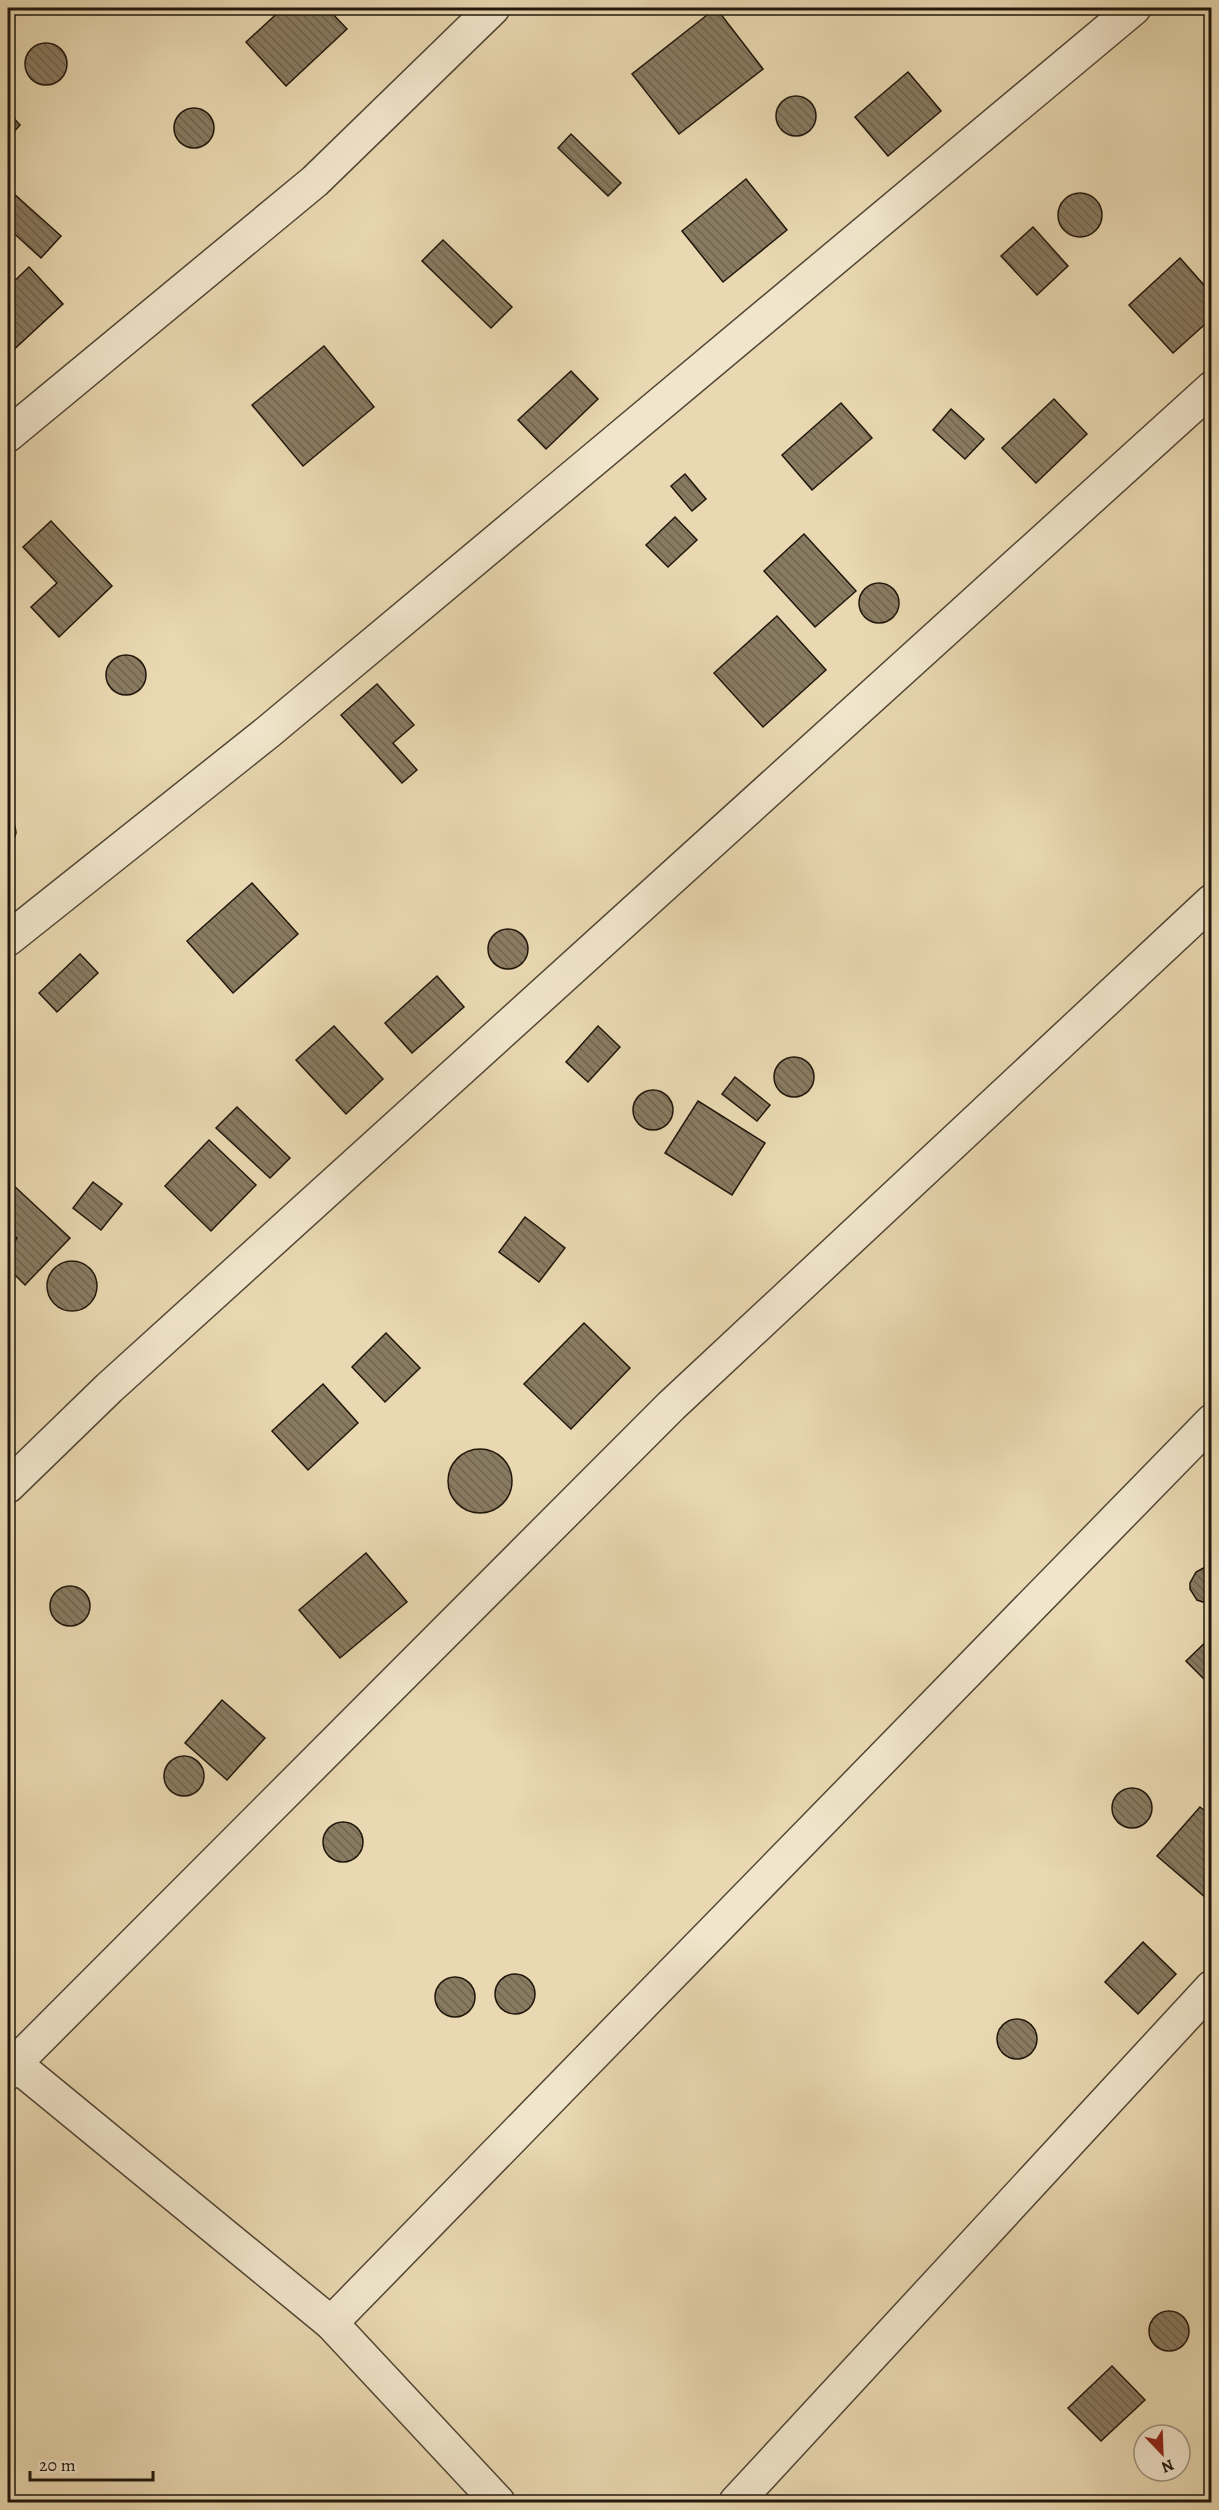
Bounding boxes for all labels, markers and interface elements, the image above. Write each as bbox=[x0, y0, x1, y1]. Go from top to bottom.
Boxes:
north arrow bbox=[1132, 2423, 1192, 2483]
scale bar bbox=[30, 2444, 153, 2482]
text: 20 m bbox=[39, 2453, 76, 2477]
text: N bbox=[1157, 2453, 1177, 2478]

